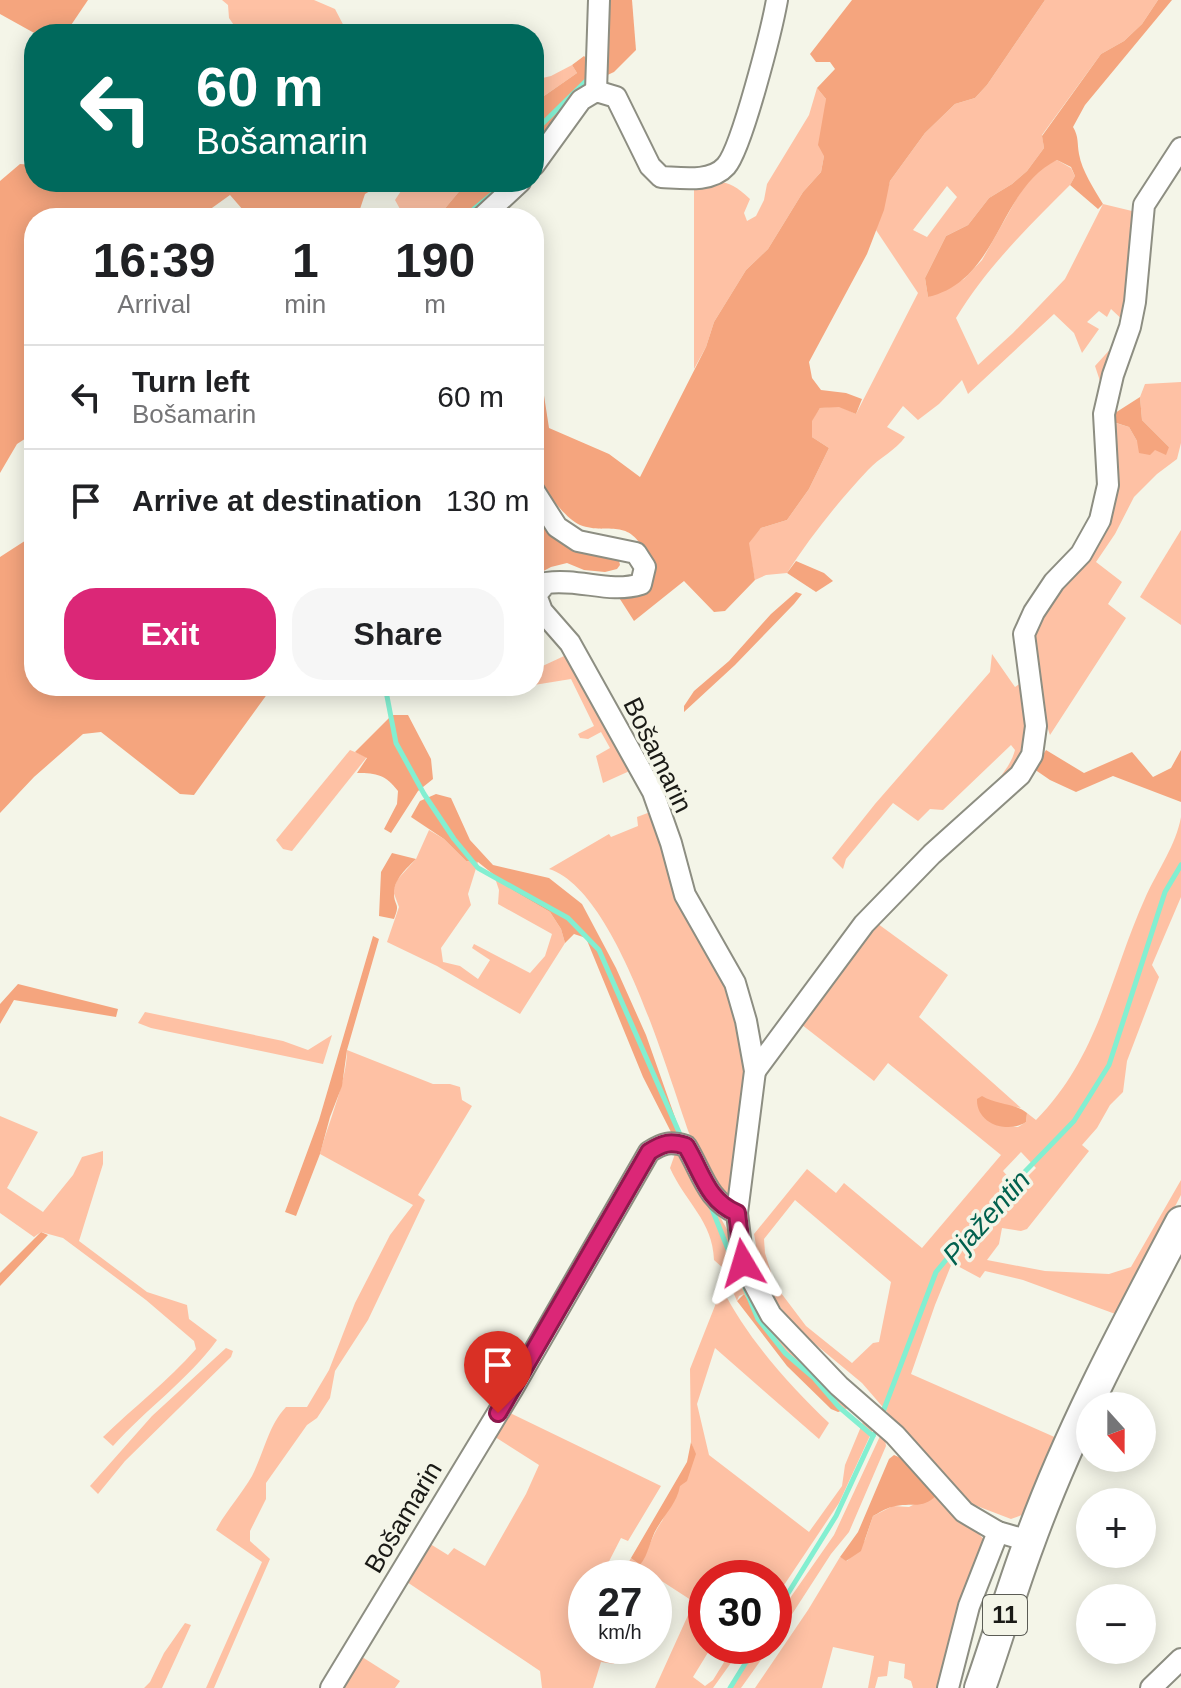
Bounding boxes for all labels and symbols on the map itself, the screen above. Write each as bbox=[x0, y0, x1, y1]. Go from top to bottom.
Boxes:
street label: Bošamarin bbox=[617, 693, 699, 817]
water label: Pjažentin bbox=[936, 1164, 1036, 1271]
position arrow bbox=[701, 1221, 785, 1305]
pin bbox=[464, 1331, 532, 1413]
north arrow bbox=[1076, 1392, 1156, 1472]
street label: Bošamarin bbox=[358, 1456, 448, 1578]
speed limit sign: 30 bbox=[688, 1560, 792, 1664]
road number: 11 bbox=[983, 1595, 1027, 1635]

